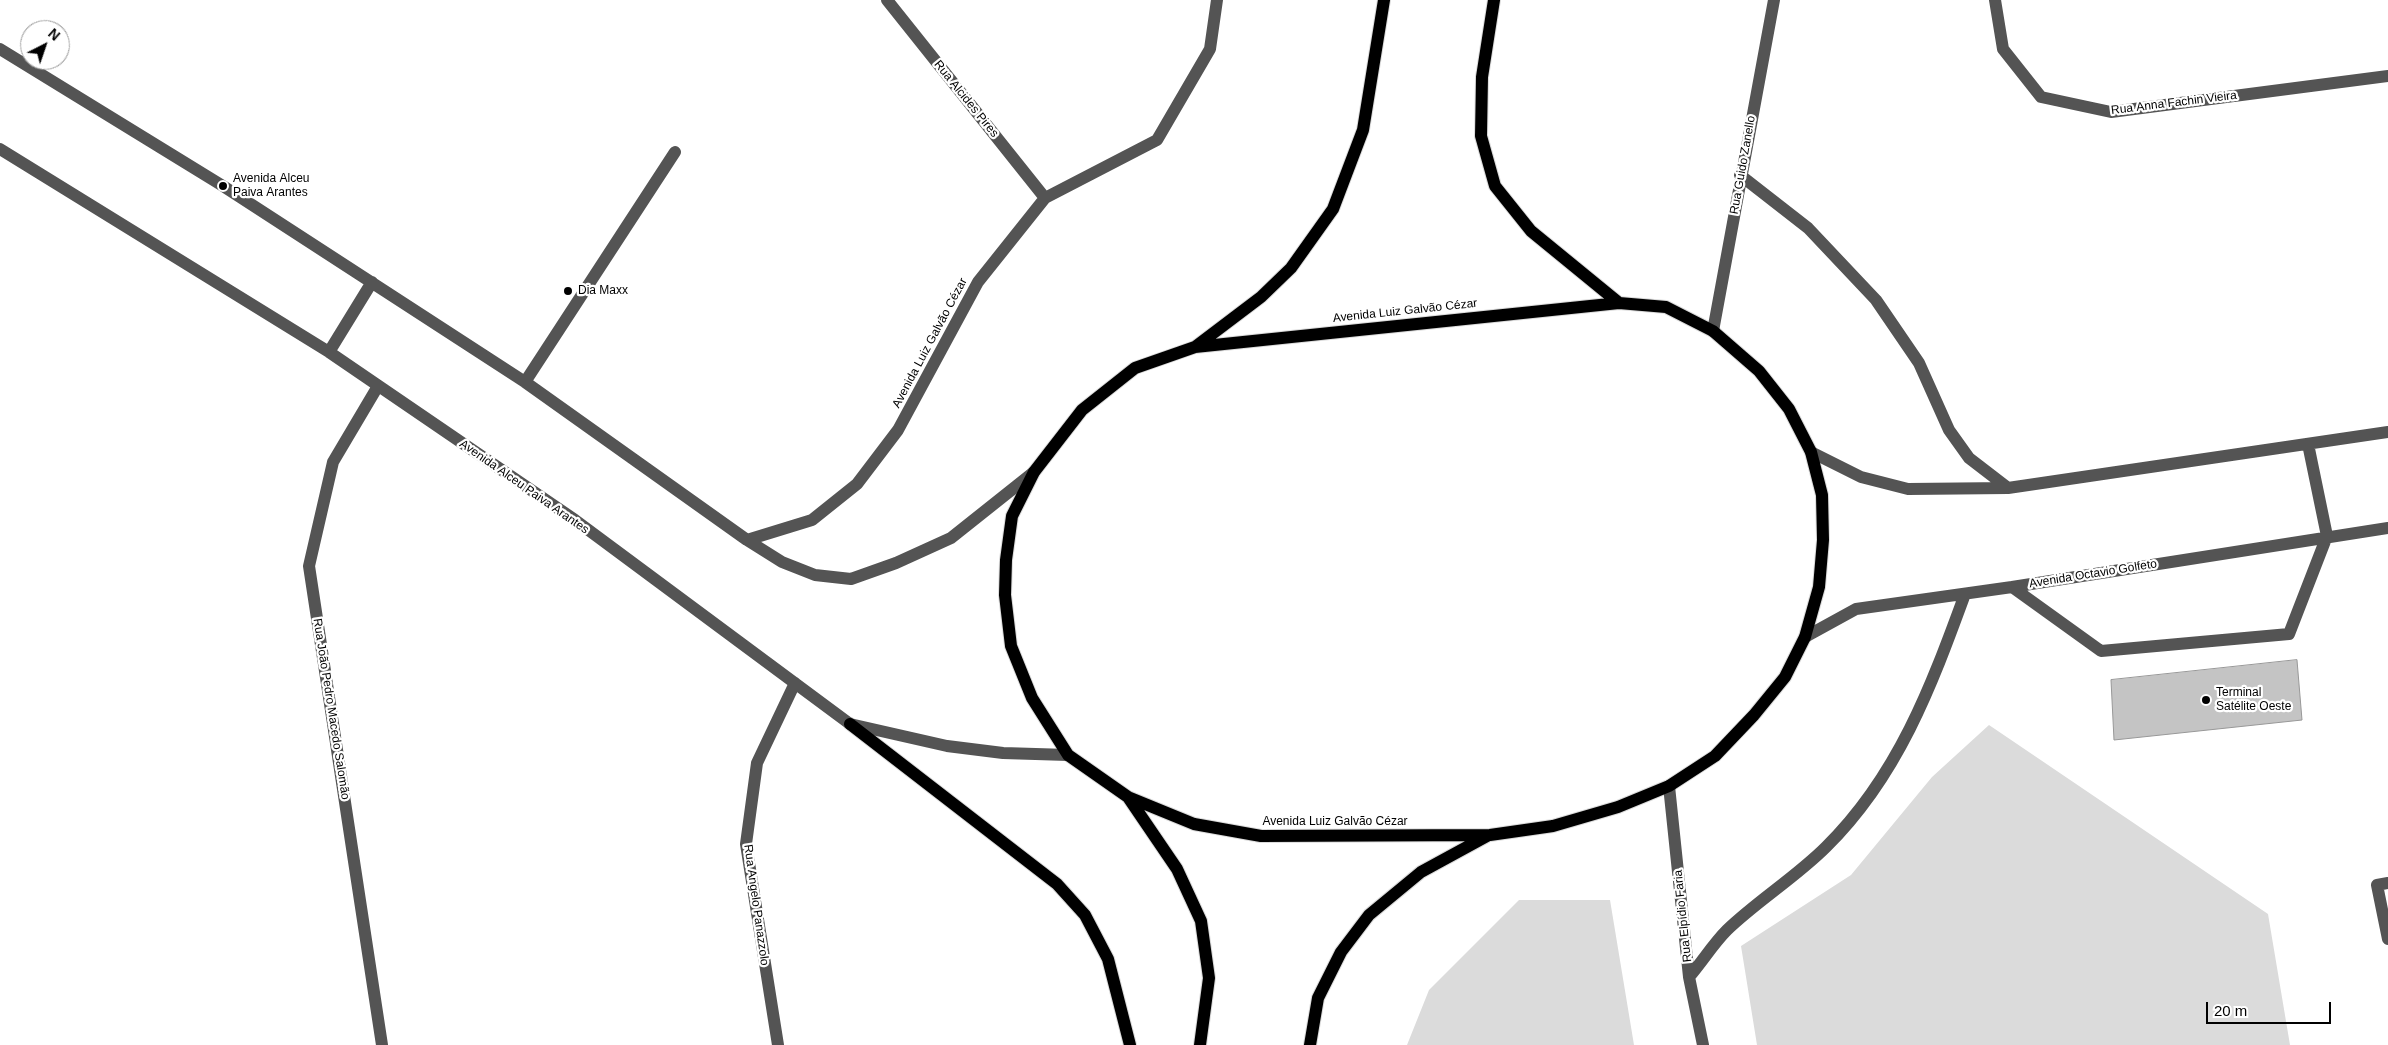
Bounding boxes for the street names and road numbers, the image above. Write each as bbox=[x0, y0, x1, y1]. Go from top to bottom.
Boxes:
street label: Rua Alcides Pires bbox=[931, 58, 1001, 140]
street label: Rua Anna Fachin Vieira bbox=[2110, 88, 2238, 118]
street label: Rua Guido Zanello bbox=[1727, 114, 1759, 216]
street label: Avenida Luiz Galvão Cézar bbox=[890, 276, 970, 410]
street label: Avenida Luiz Galvão Cézar bbox=[1332, 296, 1478, 326]
street label: Avenida Alceu Paiva Arantes bbox=[457, 437, 591, 537]
street label: Avenida Octavio Golfeto bbox=[2028, 557, 2158, 591]
street label: Rua João Pedro Macedo Salomão bbox=[310, 617, 352, 801]
street label: Avenida Luiz Galvão Cézar bbox=[1262, 815, 1408, 829]
street label: Rua Angelo Panazzolo bbox=[740, 844, 772, 966]
street label: Rua Elpídio Faria bbox=[1671, 869, 1695, 963]

